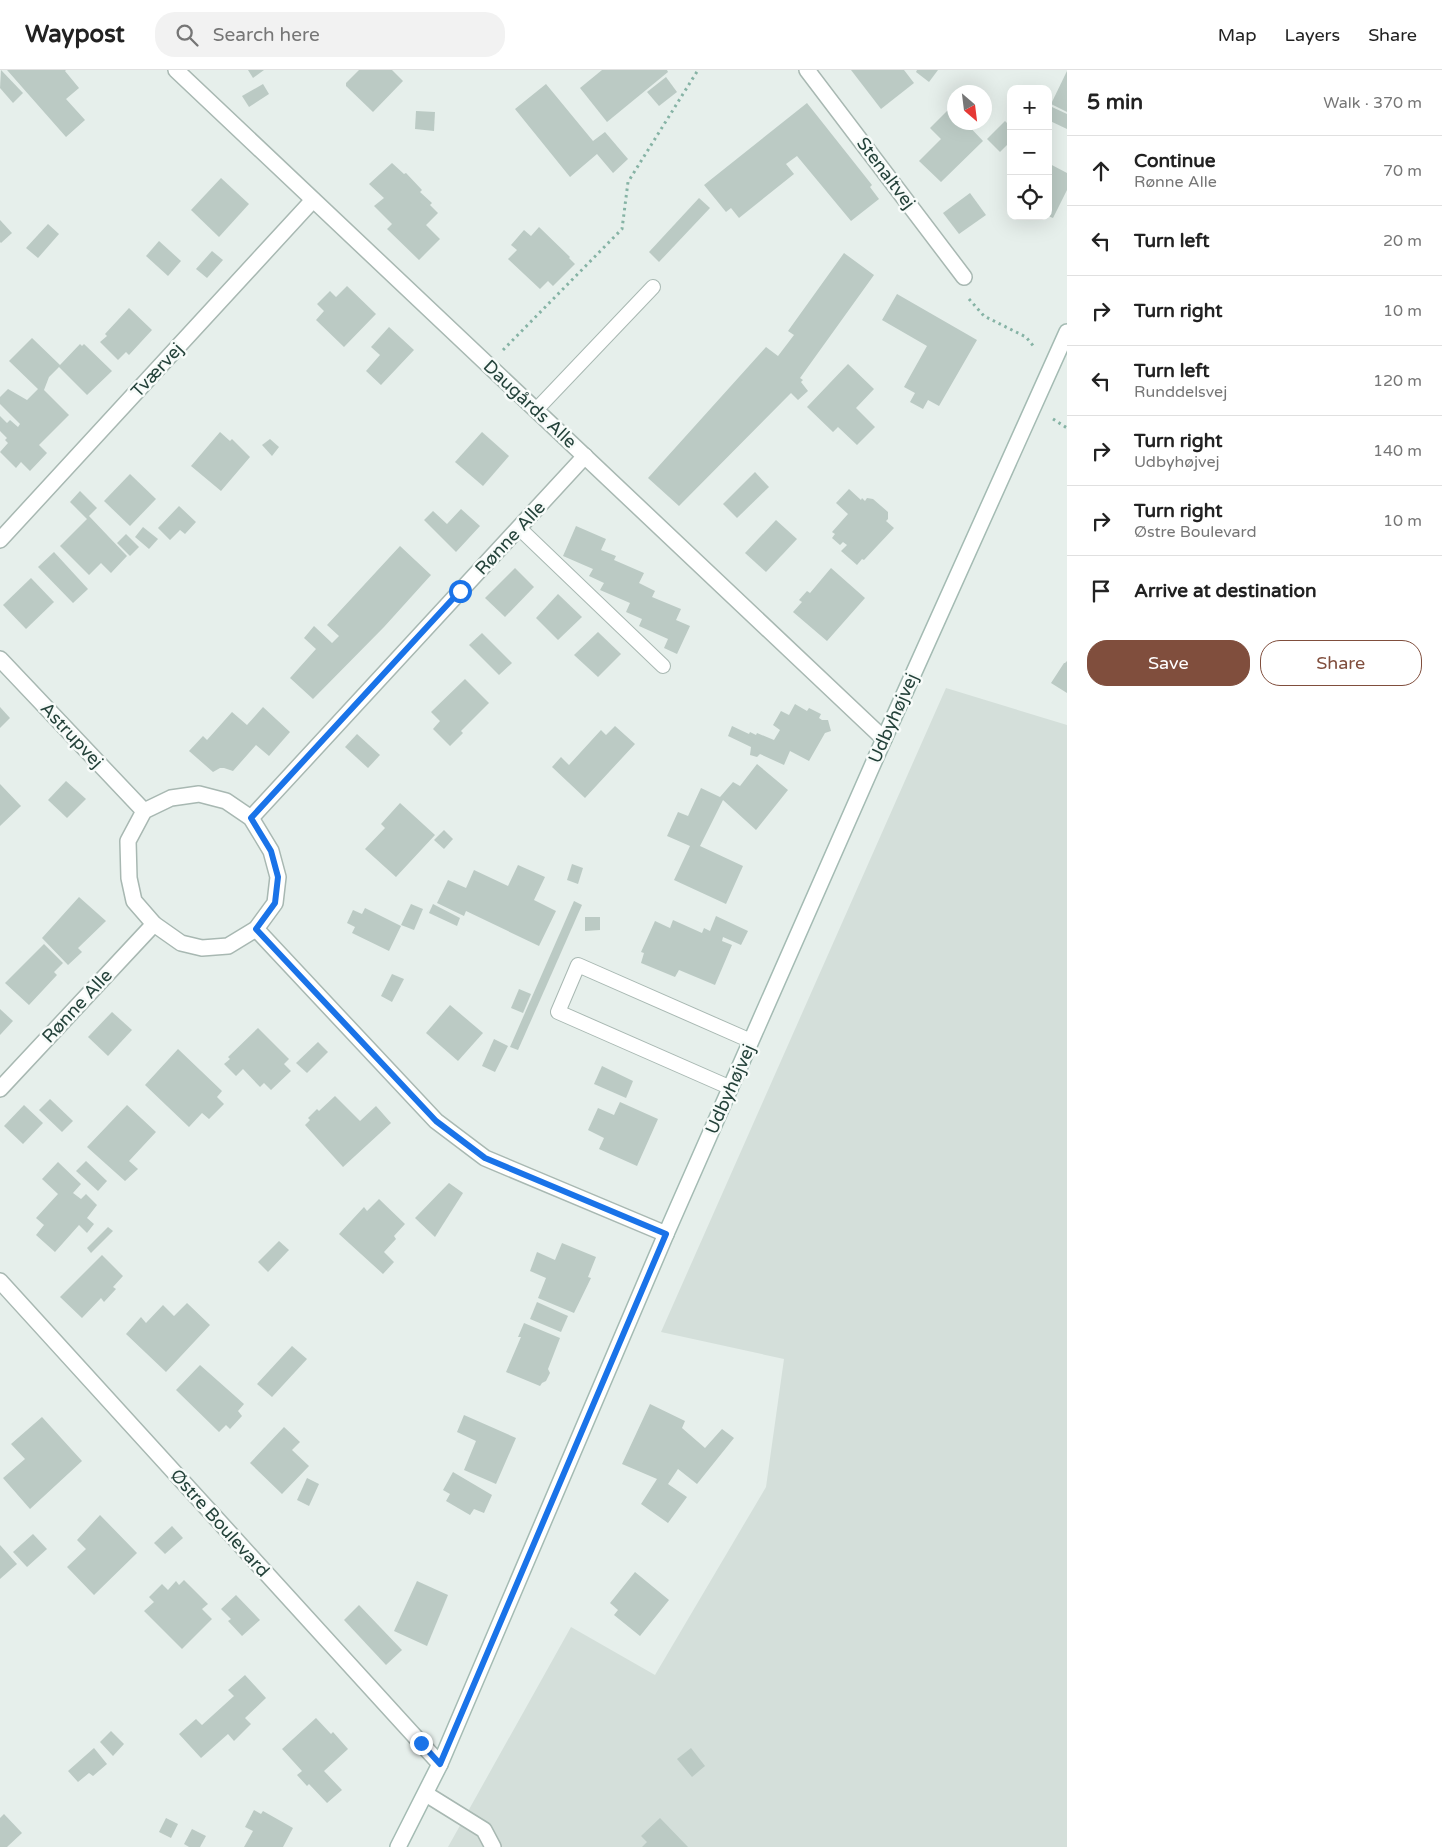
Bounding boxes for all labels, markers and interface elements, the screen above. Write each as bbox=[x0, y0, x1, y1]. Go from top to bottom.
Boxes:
search box bbox=[155, 12, 505, 57]
text: Waypost bbox=[25, 20, 125, 49]
icon: search bbox=[173, 21, 201, 49]
text: Search here bbox=[213, 24, 320, 46]
text: Map bbox=[1218, 24, 1257, 46]
text: Layers bbox=[1285, 24, 1340, 46]
text: Share bbox=[1368, 24, 1417, 46]
north arrow bbox=[947, 85, 992, 130]
map controls bbox=[1007, 85, 1052, 220]
button: + bbox=[1007, 85, 1052, 130]
text: 5 min bbox=[1087, 90, 1143, 115]
text: Walk · 370 m bbox=[1323, 93, 1422, 113]
button: − bbox=[1007, 130, 1052, 175]
street label: Stenaltvej bbox=[852, 133, 920, 213]
text: Continue bbox=[1134, 150, 1216, 172]
icon: ahead bbox=[1087, 157, 1115, 185]
text: 70 m bbox=[1383, 161, 1422, 181]
text: Rønne Alle bbox=[1134, 172, 1217, 192]
button: locate bbox=[1007, 175, 1052, 220]
icon: left bbox=[1087, 227, 1115, 255]
text: Turn left bbox=[1134, 230, 1210, 252]
text: 20 m bbox=[1383, 231, 1422, 251]
icon: right bbox=[1087, 297, 1115, 325]
text: Turn right bbox=[1134, 300, 1222, 322]
text: 10 m bbox=[1383, 301, 1422, 321]
street label: Tværvej bbox=[126, 338, 188, 402]
street label: Daugårds Alle bbox=[479, 355, 581, 453]
text: Turn left bbox=[1134, 360, 1210, 382]
icon: left bbox=[1087, 367, 1115, 395]
text: 120 m bbox=[1373, 371, 1422, 391]
text: Runddelsvej bbox=[1134, 382, 1227, 402]
text: Turn right bbox=[1134, 430, 1222, 452]
icon: right bbox=[1087, 437, 1115, 465]
text: 140 m bbox=[1373, 441, 1422, 461]
text: Udbyhøjvej bbox=[1134, 452, 1220, 472]
street label: Rønne Alle bbox=[470, 496, 550, 580]
text: Turn right bbox=[1134, 500, 1222, 522]
icon: right bbox=[1087, 507, 1115, 535]
text: 10 m bbox=[1383, 511, 1422, 531]
text: Østre Boulevard bbox=[1134, 522, 1257, 542]
icon: arrive bbox=[1087, 577, 1115, 605]
route start bbox=[449, 580, 472, 603]
text: Arrive at destination bbox=[1134, 580, 1317, 602]
button: Save bbox=[1087, 640, 1250, 686]
button: Share bbox=[1260, 640, 1422, 686]
street label: Udbyhøjvej bbox=[863, 670, 923, 766]
street label: Astrupvej bbox=[36, 697, 108, 773]
street label: Rønne Alle bbox=[37, 964, 117, 1048]
street label: Udbyhøjvej bbox=[700, 1041, 760, 1137]
street label: Østre Boulevard bbox=[166, 1464, 274, 1582]
route end bbox=[410, 1732, 433, 1755]

